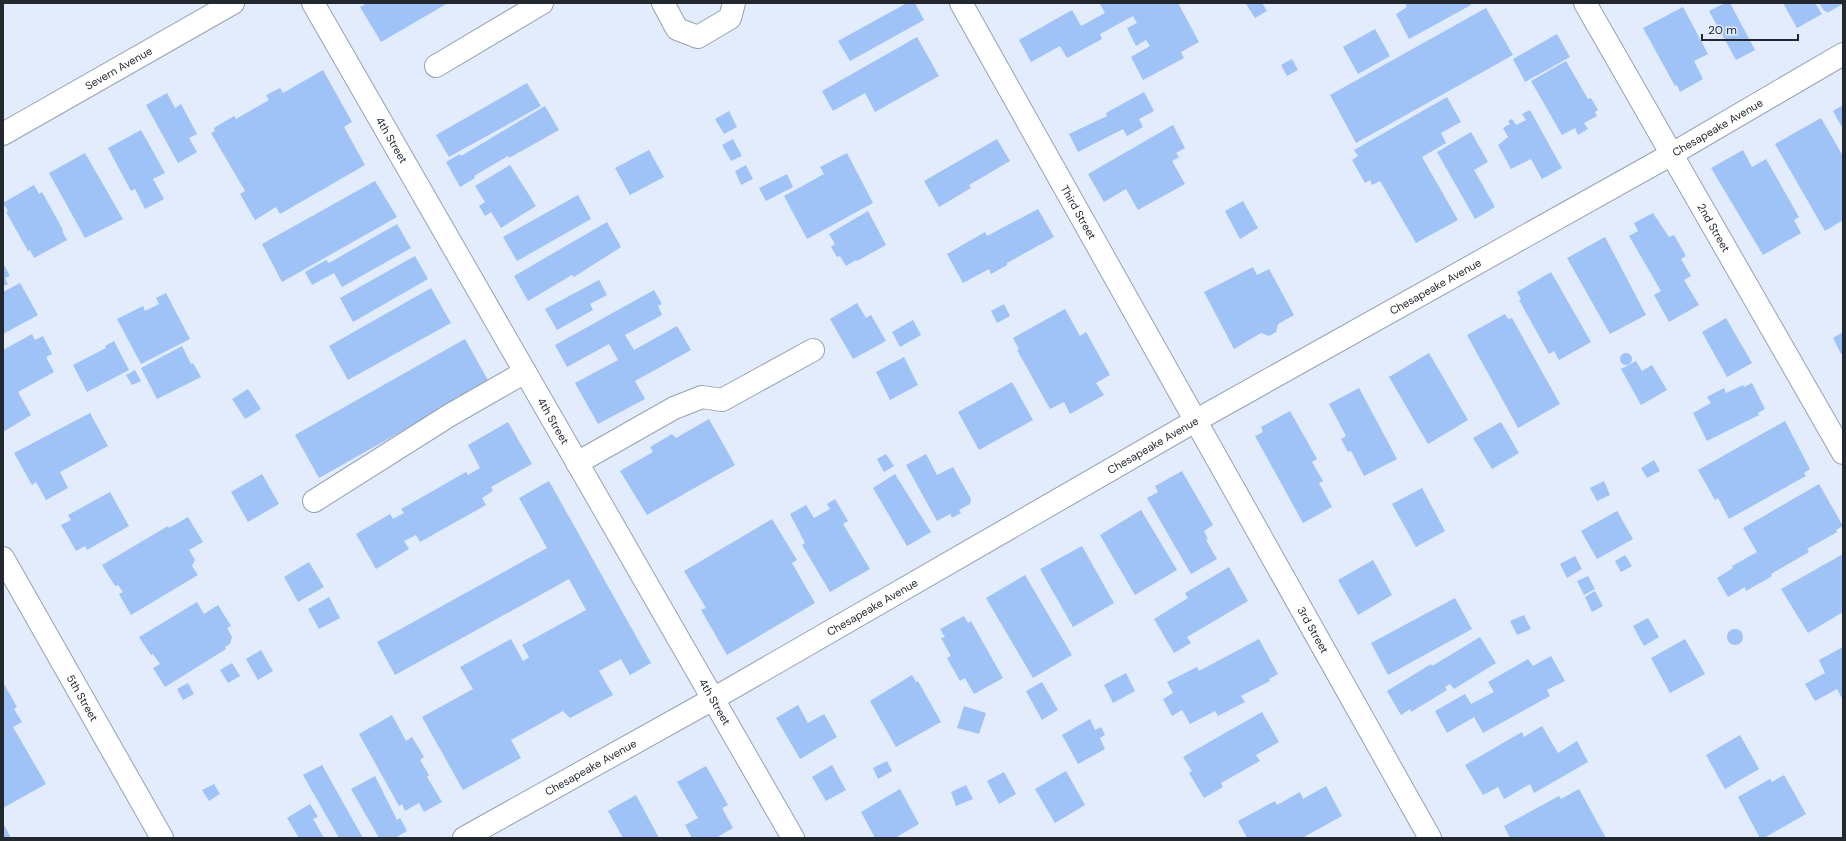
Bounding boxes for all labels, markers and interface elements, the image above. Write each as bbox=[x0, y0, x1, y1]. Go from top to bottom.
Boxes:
scale bar bbox=[1702, 16, 1798, 42]
text: 20 m bbox=[1708, 22, 1737, 38]
street label: Severn Avenue bbox=[83, 44, 155, 93]
street label: Chesapeake Avenue bbox=[1670, 95, 1765, 159]
street label: 4th Street bbox=[373, 114, 411, 166]
street label: Third Street bbox=[1058, 183, 1099, 242]
street label: 2nd Street bbox=[1694, 201, 1733, 254]
street label: Chesapeake Avenue bbox=[1387, 255, 1484, 318]
street label: 4th Street bbox=[534, 395, 572, 447]
street label: Chesapeake Avenue bbox=[1105, 414, 1201, 477]
street label: Chesapeake Avenue bbox=[824, 575, 920, 639]
street label: 3rd Street bbox=[1294, 604, 1332, 656]
street label: 5th Street bbox=[64, 672, 101, 724]
street label: 4th Street bbox=[696, 676, 734, 728]
street label: Chesapeake Avenue bbox=[542, 736, 639, 799]

